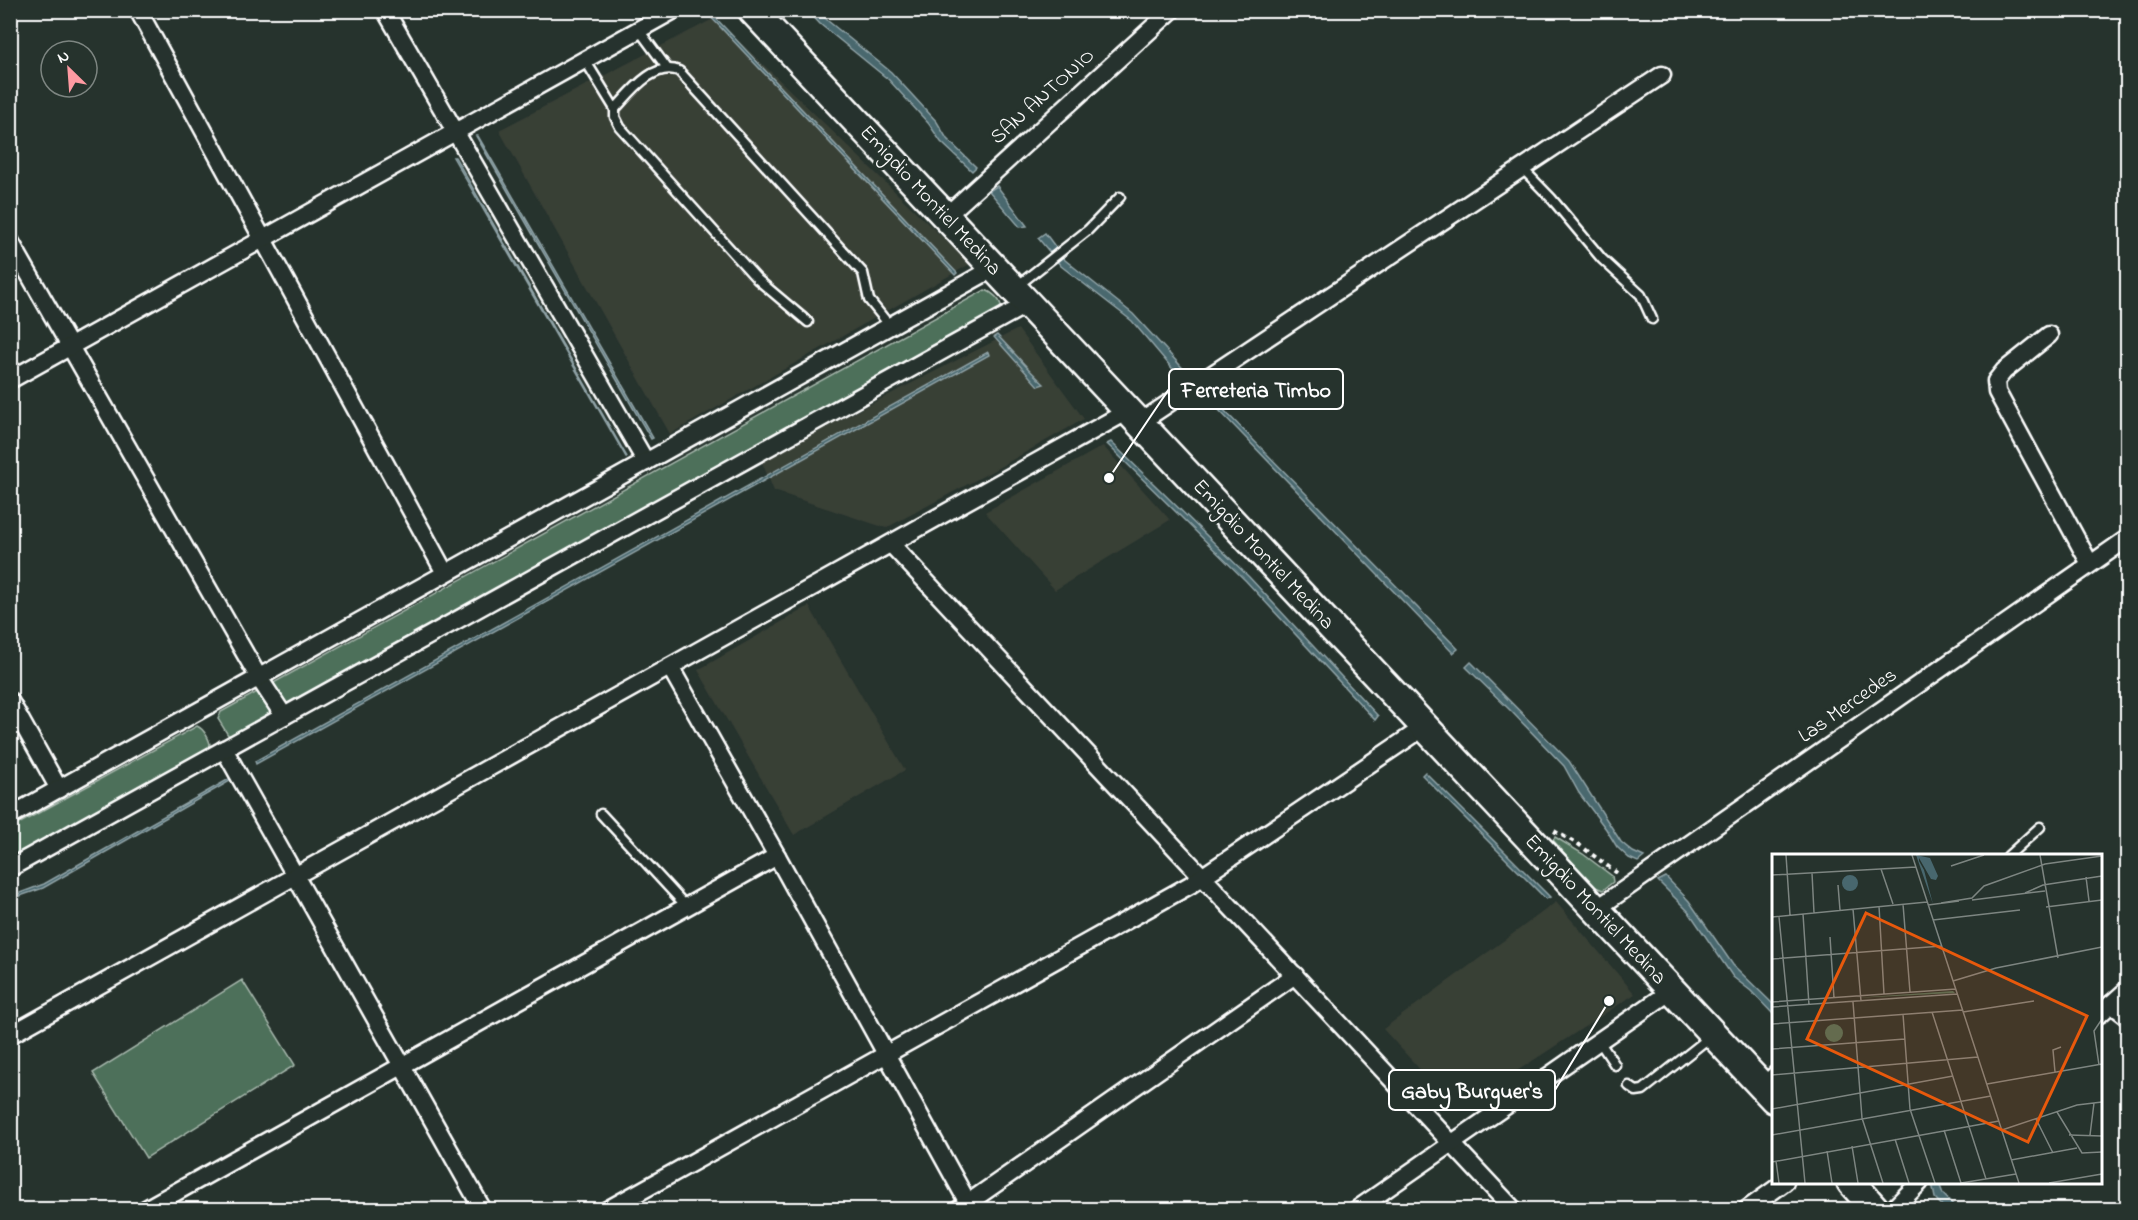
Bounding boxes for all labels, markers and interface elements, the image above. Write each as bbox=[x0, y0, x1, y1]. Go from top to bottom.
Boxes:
north arrow bbox=[39, 39, 99, 99]
street label: SAN ANTONIO bbox=[984, 42, 1102, 152]
text: N bbox=[54, 44, 74, 70]
street label: Emigdio Montiel Medina bbox=[851, 119, 1008, 284]
callout: Ferreteria Timbo bbox=[1169, 369, 1343, 409]
text: Ferreteria Timbo bbox=[1180, 376, 1331, 408]
street label: Emigdio Montiel Medina bbox=[1184, 473, 1341, 638]
street label: Las Mercedes bbox=[1793, 661, 1903, 751]
street label: Emigdio Montiel Medina bbox=[1516, 828, 1673, 993]
inset map bbox=[1772, 854, 2102, 1184]
callout: Gaby Burguer's bbox=[1389, 1070, 1555, 1110]
text: Gaby Burguer's bbox=[1401, 1077, 1543, 1110]

